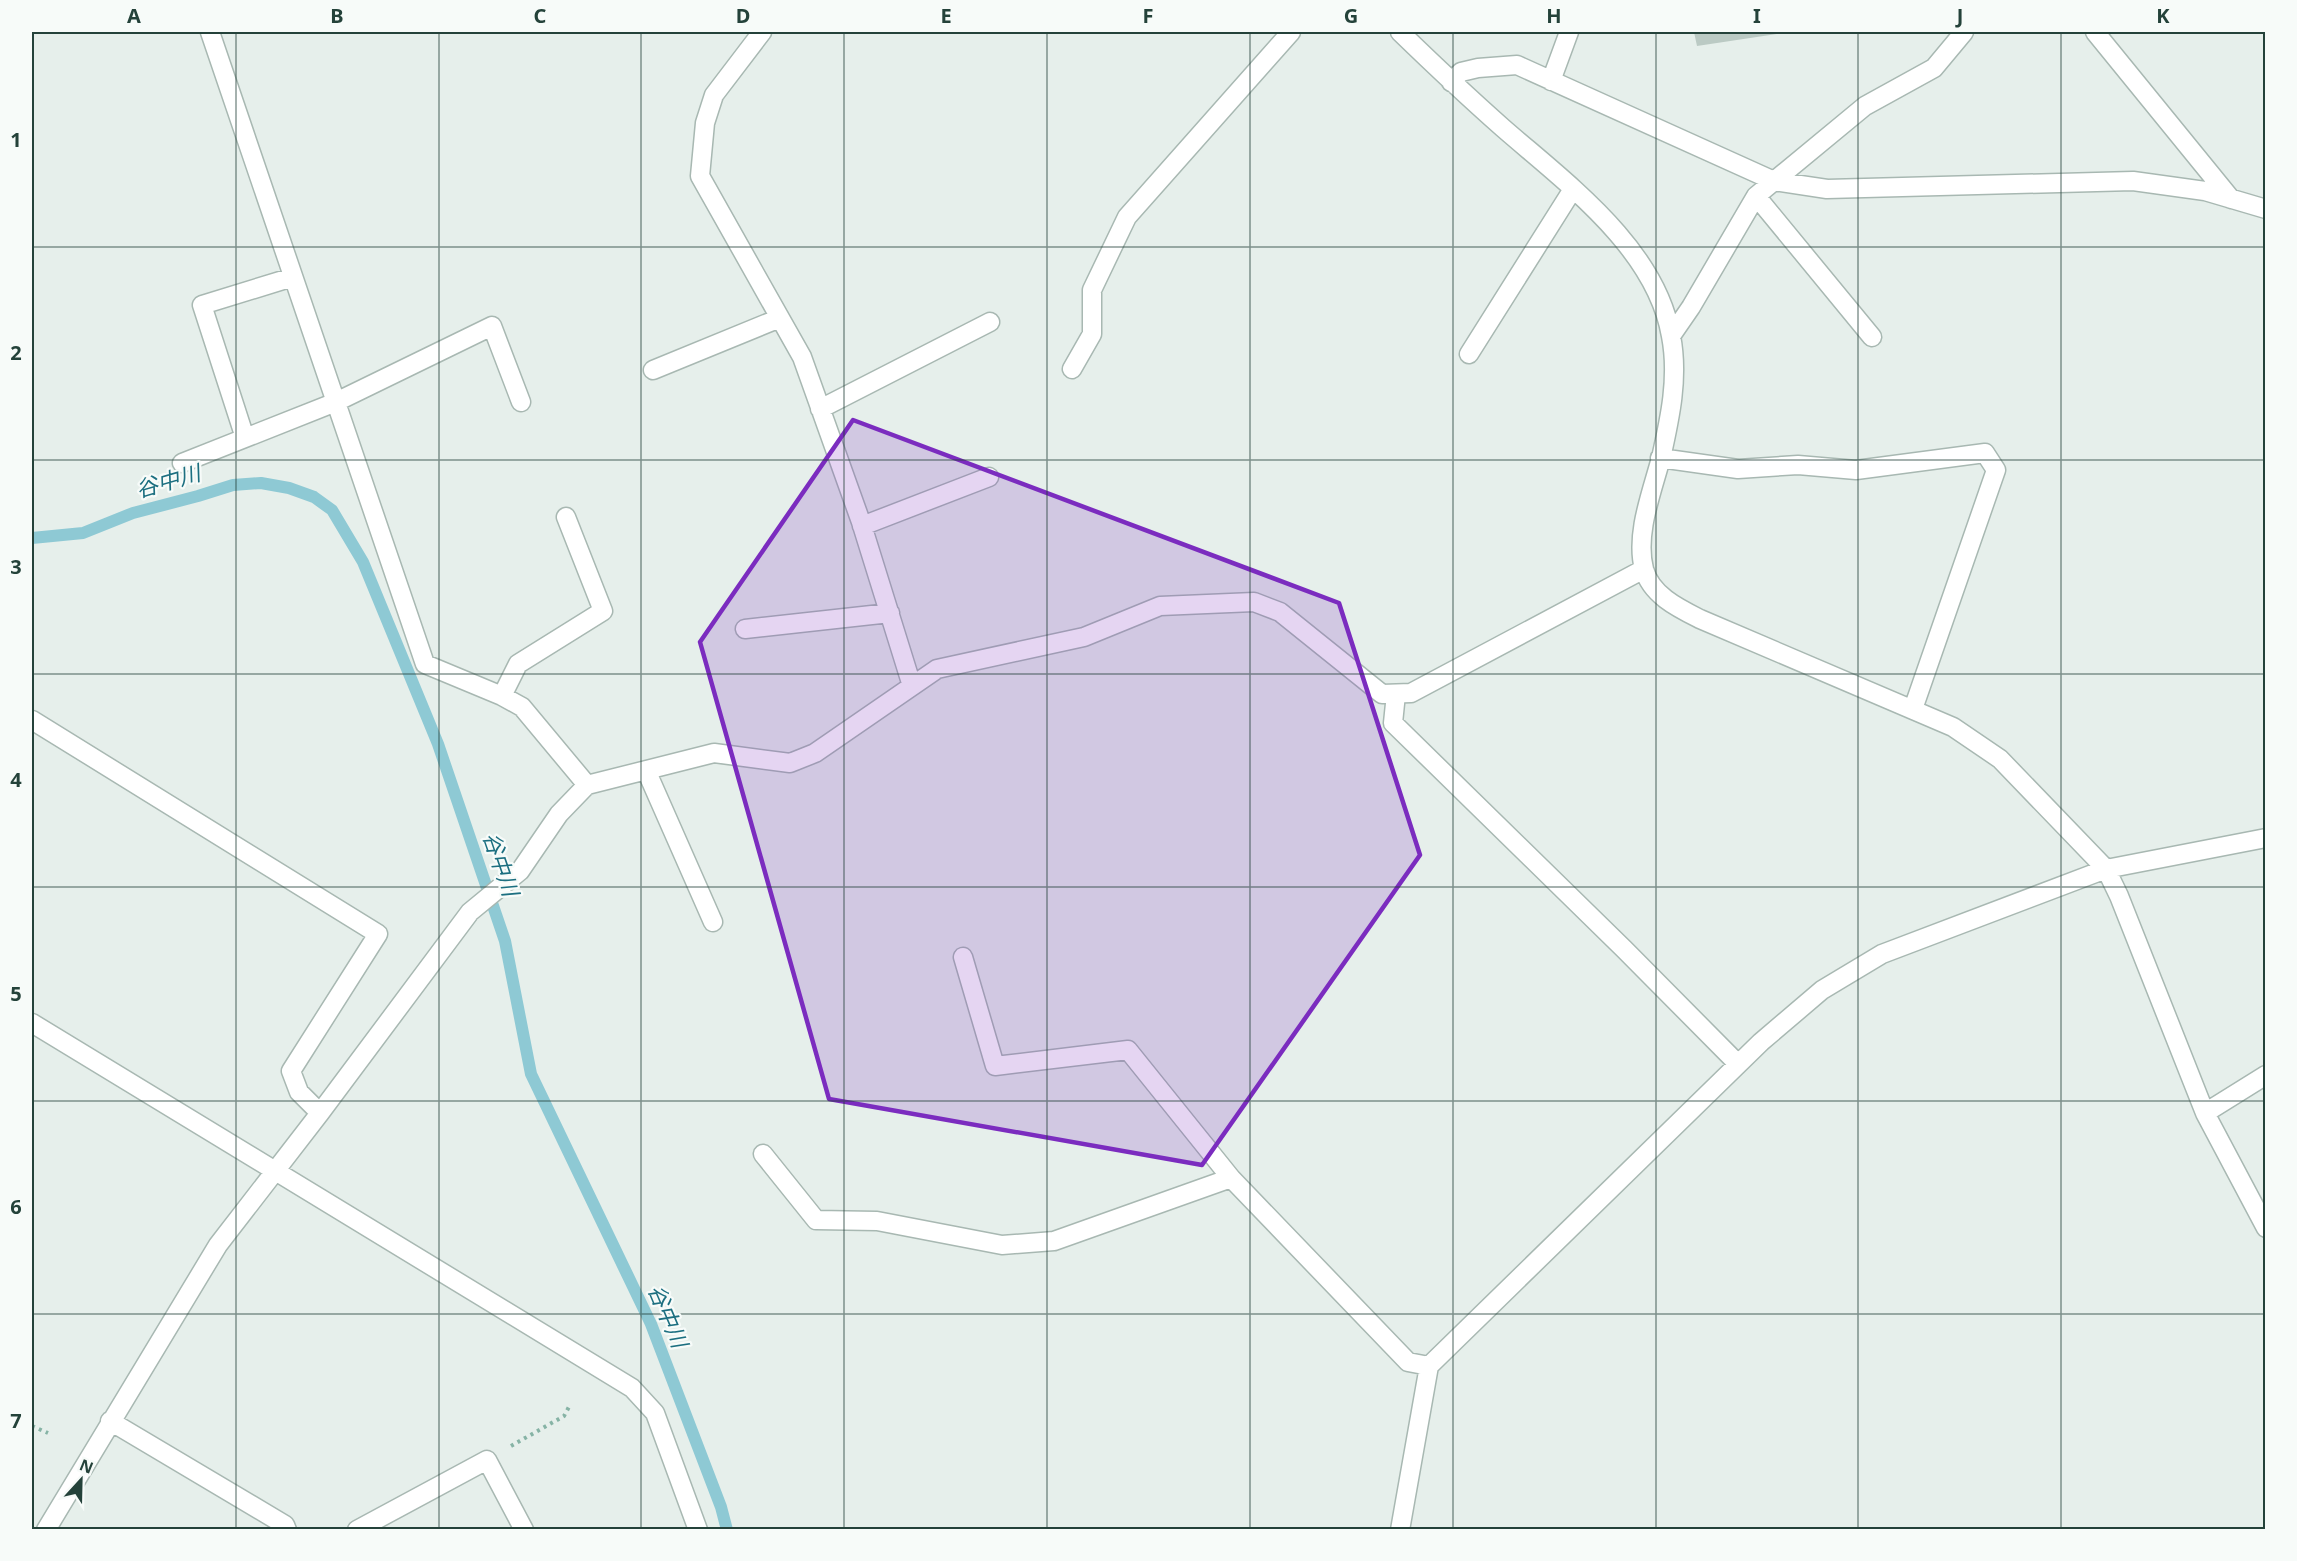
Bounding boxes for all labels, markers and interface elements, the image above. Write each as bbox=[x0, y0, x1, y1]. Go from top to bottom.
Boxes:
text: A bbox=[127, 2, 141, 29]
text: B bbox=[330, 2, 344, 29]
text: C bbox=[534, 2, 547, 29]
text: D bbox=[736, 2, 750, 29]
text: E bbox=[940, 2, 952, 29]
text: F bbox=[1143, 2, 1153, 29]
text: G bbox=[1344, 2, 1358, 29]
text: H bbox=[1546, 2, 1562, 29]
text: I bbox=[1753, 2, 1761, 29]
text: J bbox=[1955, 2, 1963, 29]
text: K bbox=[2156, 2, 2170, 29]
text: 1 bbox=[10, 126, 22, 153]
text: 2 bbox=[10, 339, 22, 366]
water label: 谷中川 bbox=[132, 456, 205, 504]
text: 3 bbox=[10, 553, 22, 580]
text: 4 bbox=[10, 766, 22, 793]
water label: 谷中川 bbox=[477, 828, 528, 902]
text: 5 bbox=[10, 980, 22, 1007]
text: 6 bbox=[10, 1193, 22, 1220]
water label: 谷中川 bbox=[642, 1279, 696, 1354]
text: 7 bbox=[10, 1407, 22, 1434]
north arrow bbox=[51, 1450, 111, 1510]
text: N bbox=[76, 1453, 97, 1479]

